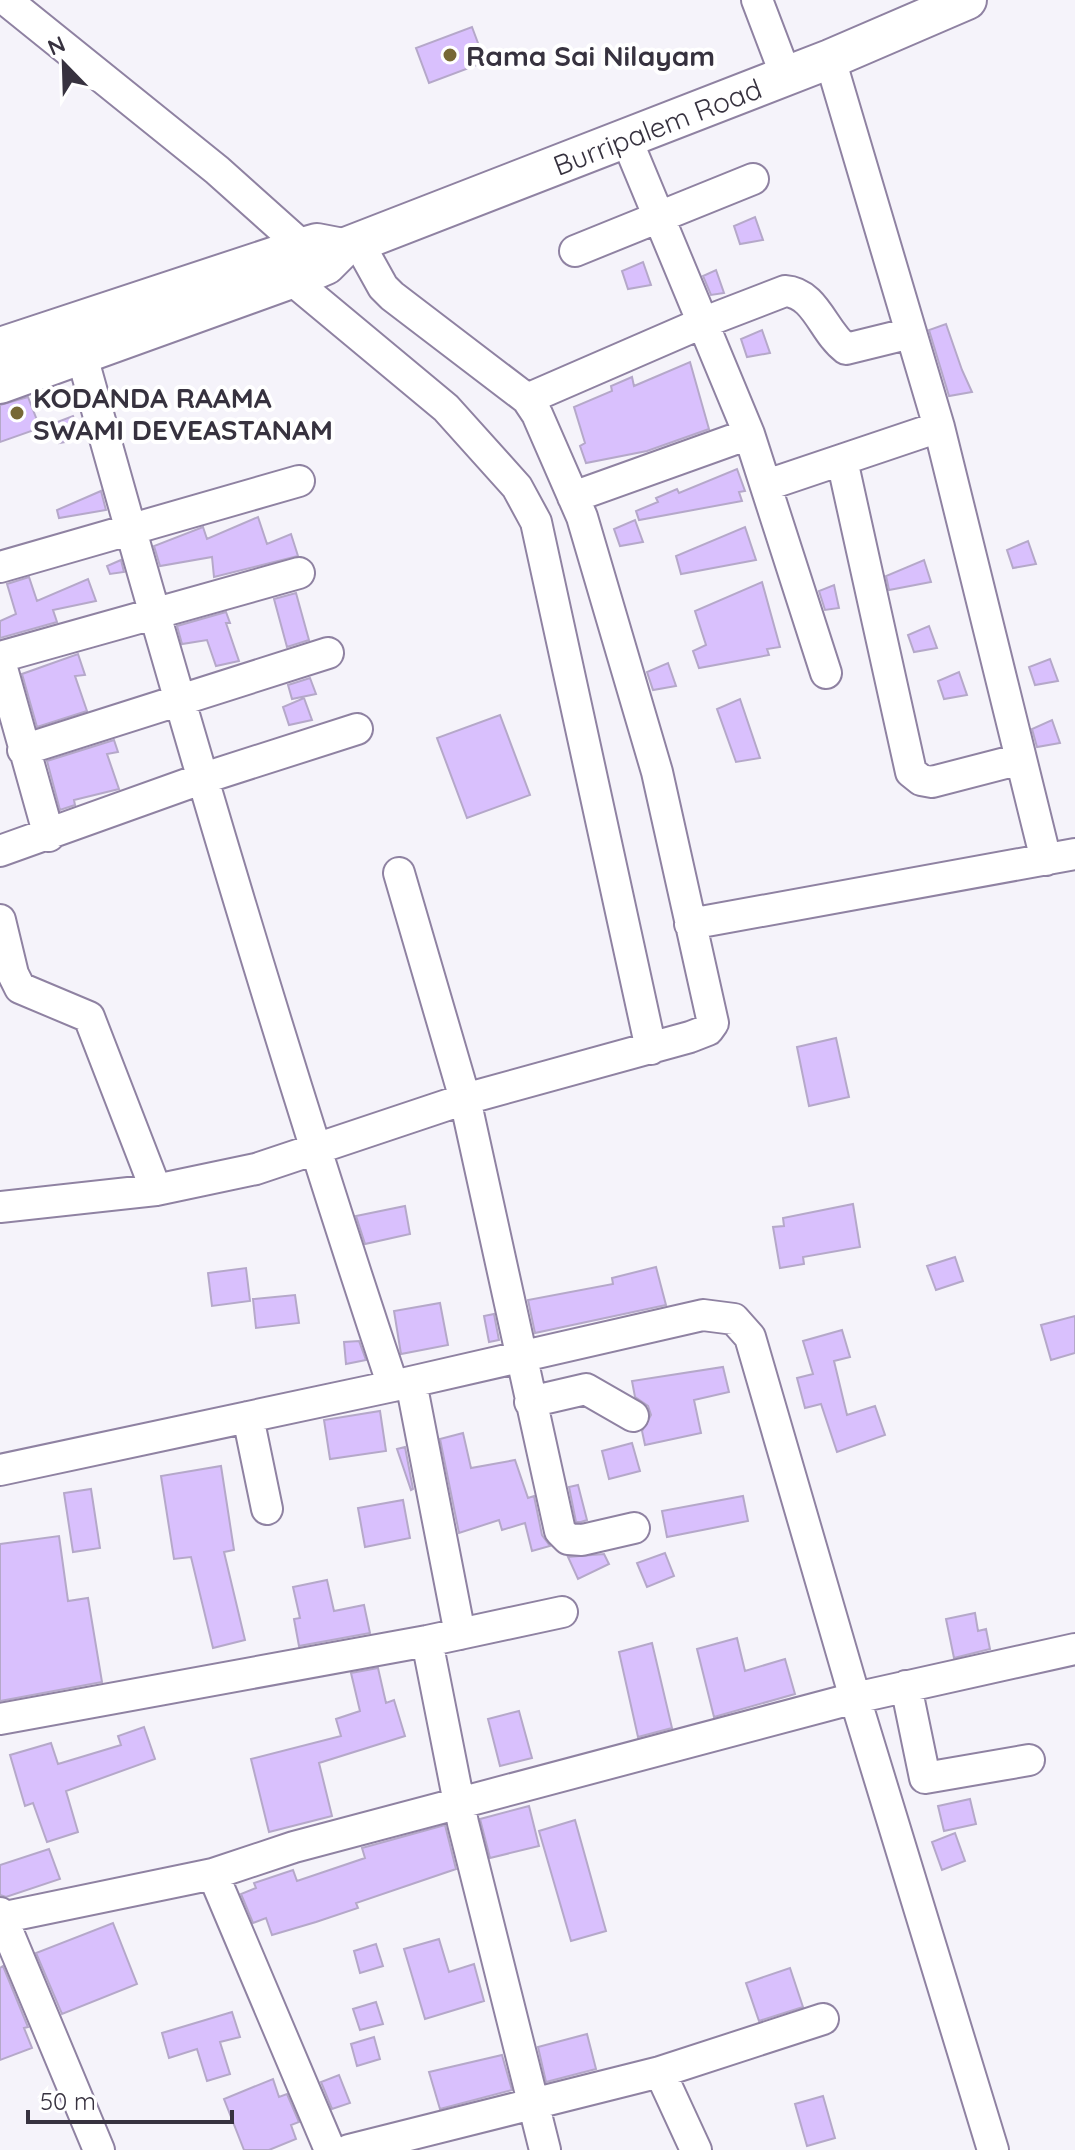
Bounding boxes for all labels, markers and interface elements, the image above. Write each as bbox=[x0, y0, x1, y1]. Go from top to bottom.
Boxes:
north arrow bbox=[24, 24, 104, 104]
text: N bbox=[43, 30, 69, 62]
place label: Rama Sai Nilayam bbox=[466, 38, 715, 73]
marker: Rama Sai Nilayam bbox=[441, 46, 459, 64]
street label: Burripalem Road bbox=[548, 70, 766, 182]
place label: KODANDA RAAMA SWAMI DEVEASTANAM bbox=[33, 380, 333, 447]
marker: KODANDA RAAMA SWAMI DEVEASTANAM bbox=[8, 404, 26, 422]
scale bar bbox=[28, 2074, 232, 2124]
text: 50 m bbox=[40, 2086, 96, 2116]

